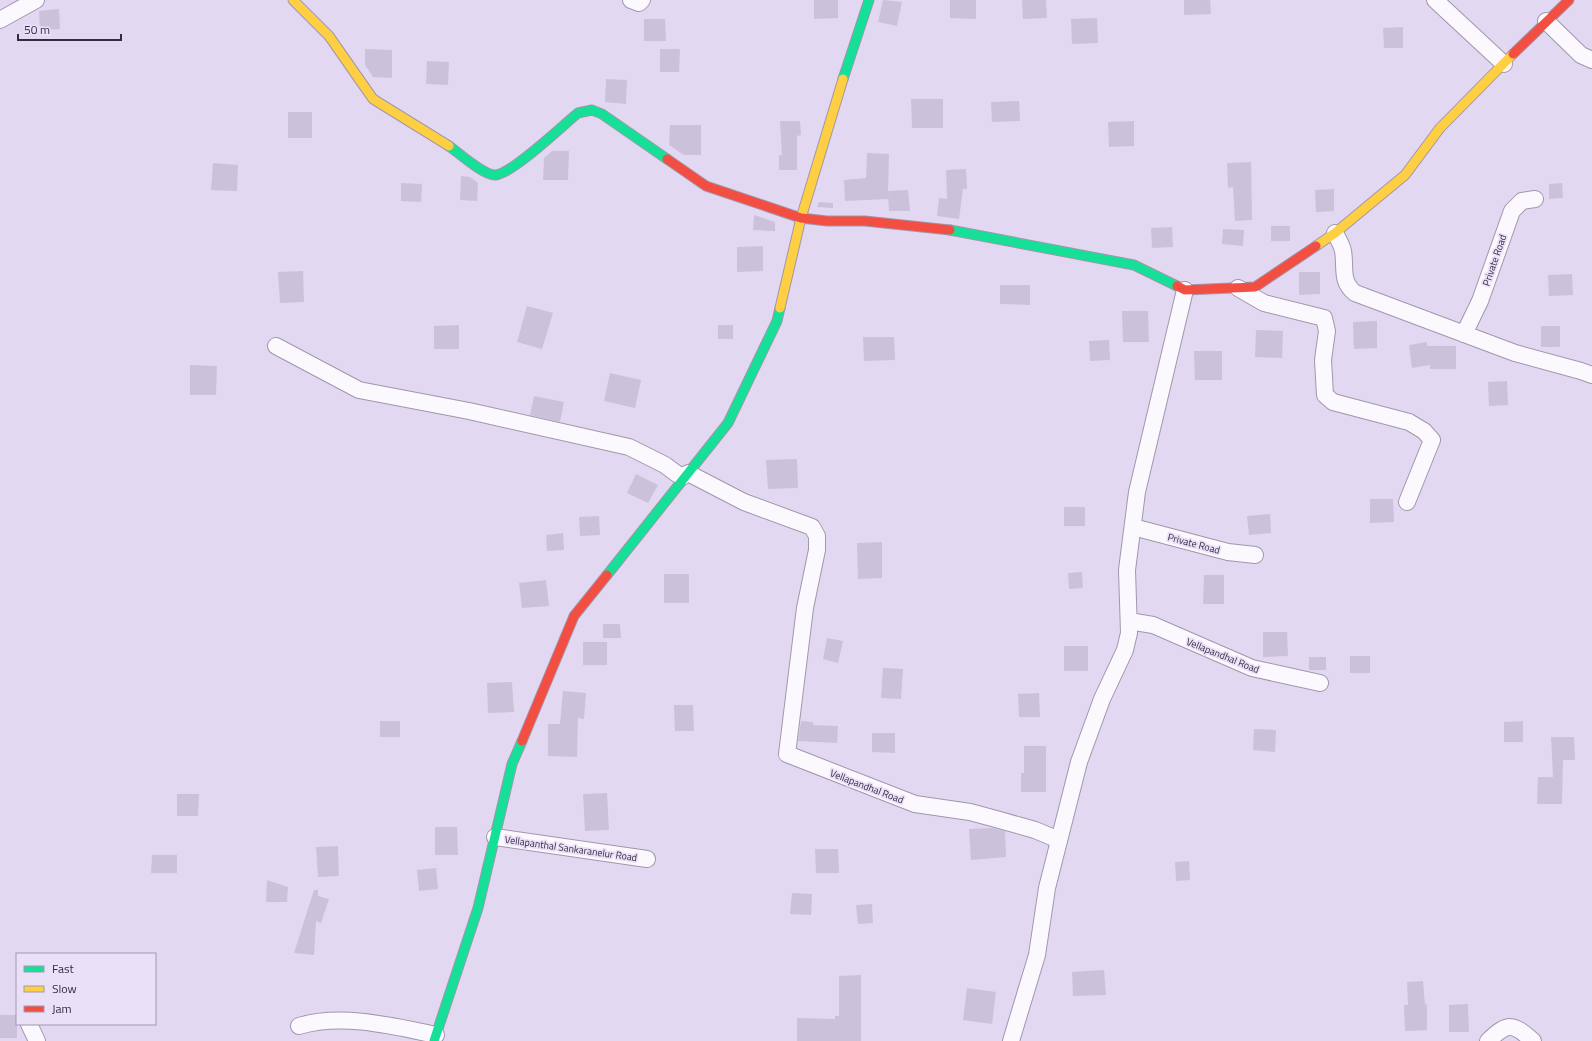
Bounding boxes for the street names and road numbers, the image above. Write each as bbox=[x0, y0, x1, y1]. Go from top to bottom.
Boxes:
street label: Private Road bbox=[1479, 232, 1510, 288]
street label: Private Road bbox=[1166, 529, 1222, 558]
street label: Vellapandhal Road bbox=[1184, 634, 1262, 677]
street label: Vellapandhal Road bbox=[828, 766, 906, 807]
street label: Vellapanthal Sankaranelur Road bbox=[504, 832, 638, 865]

